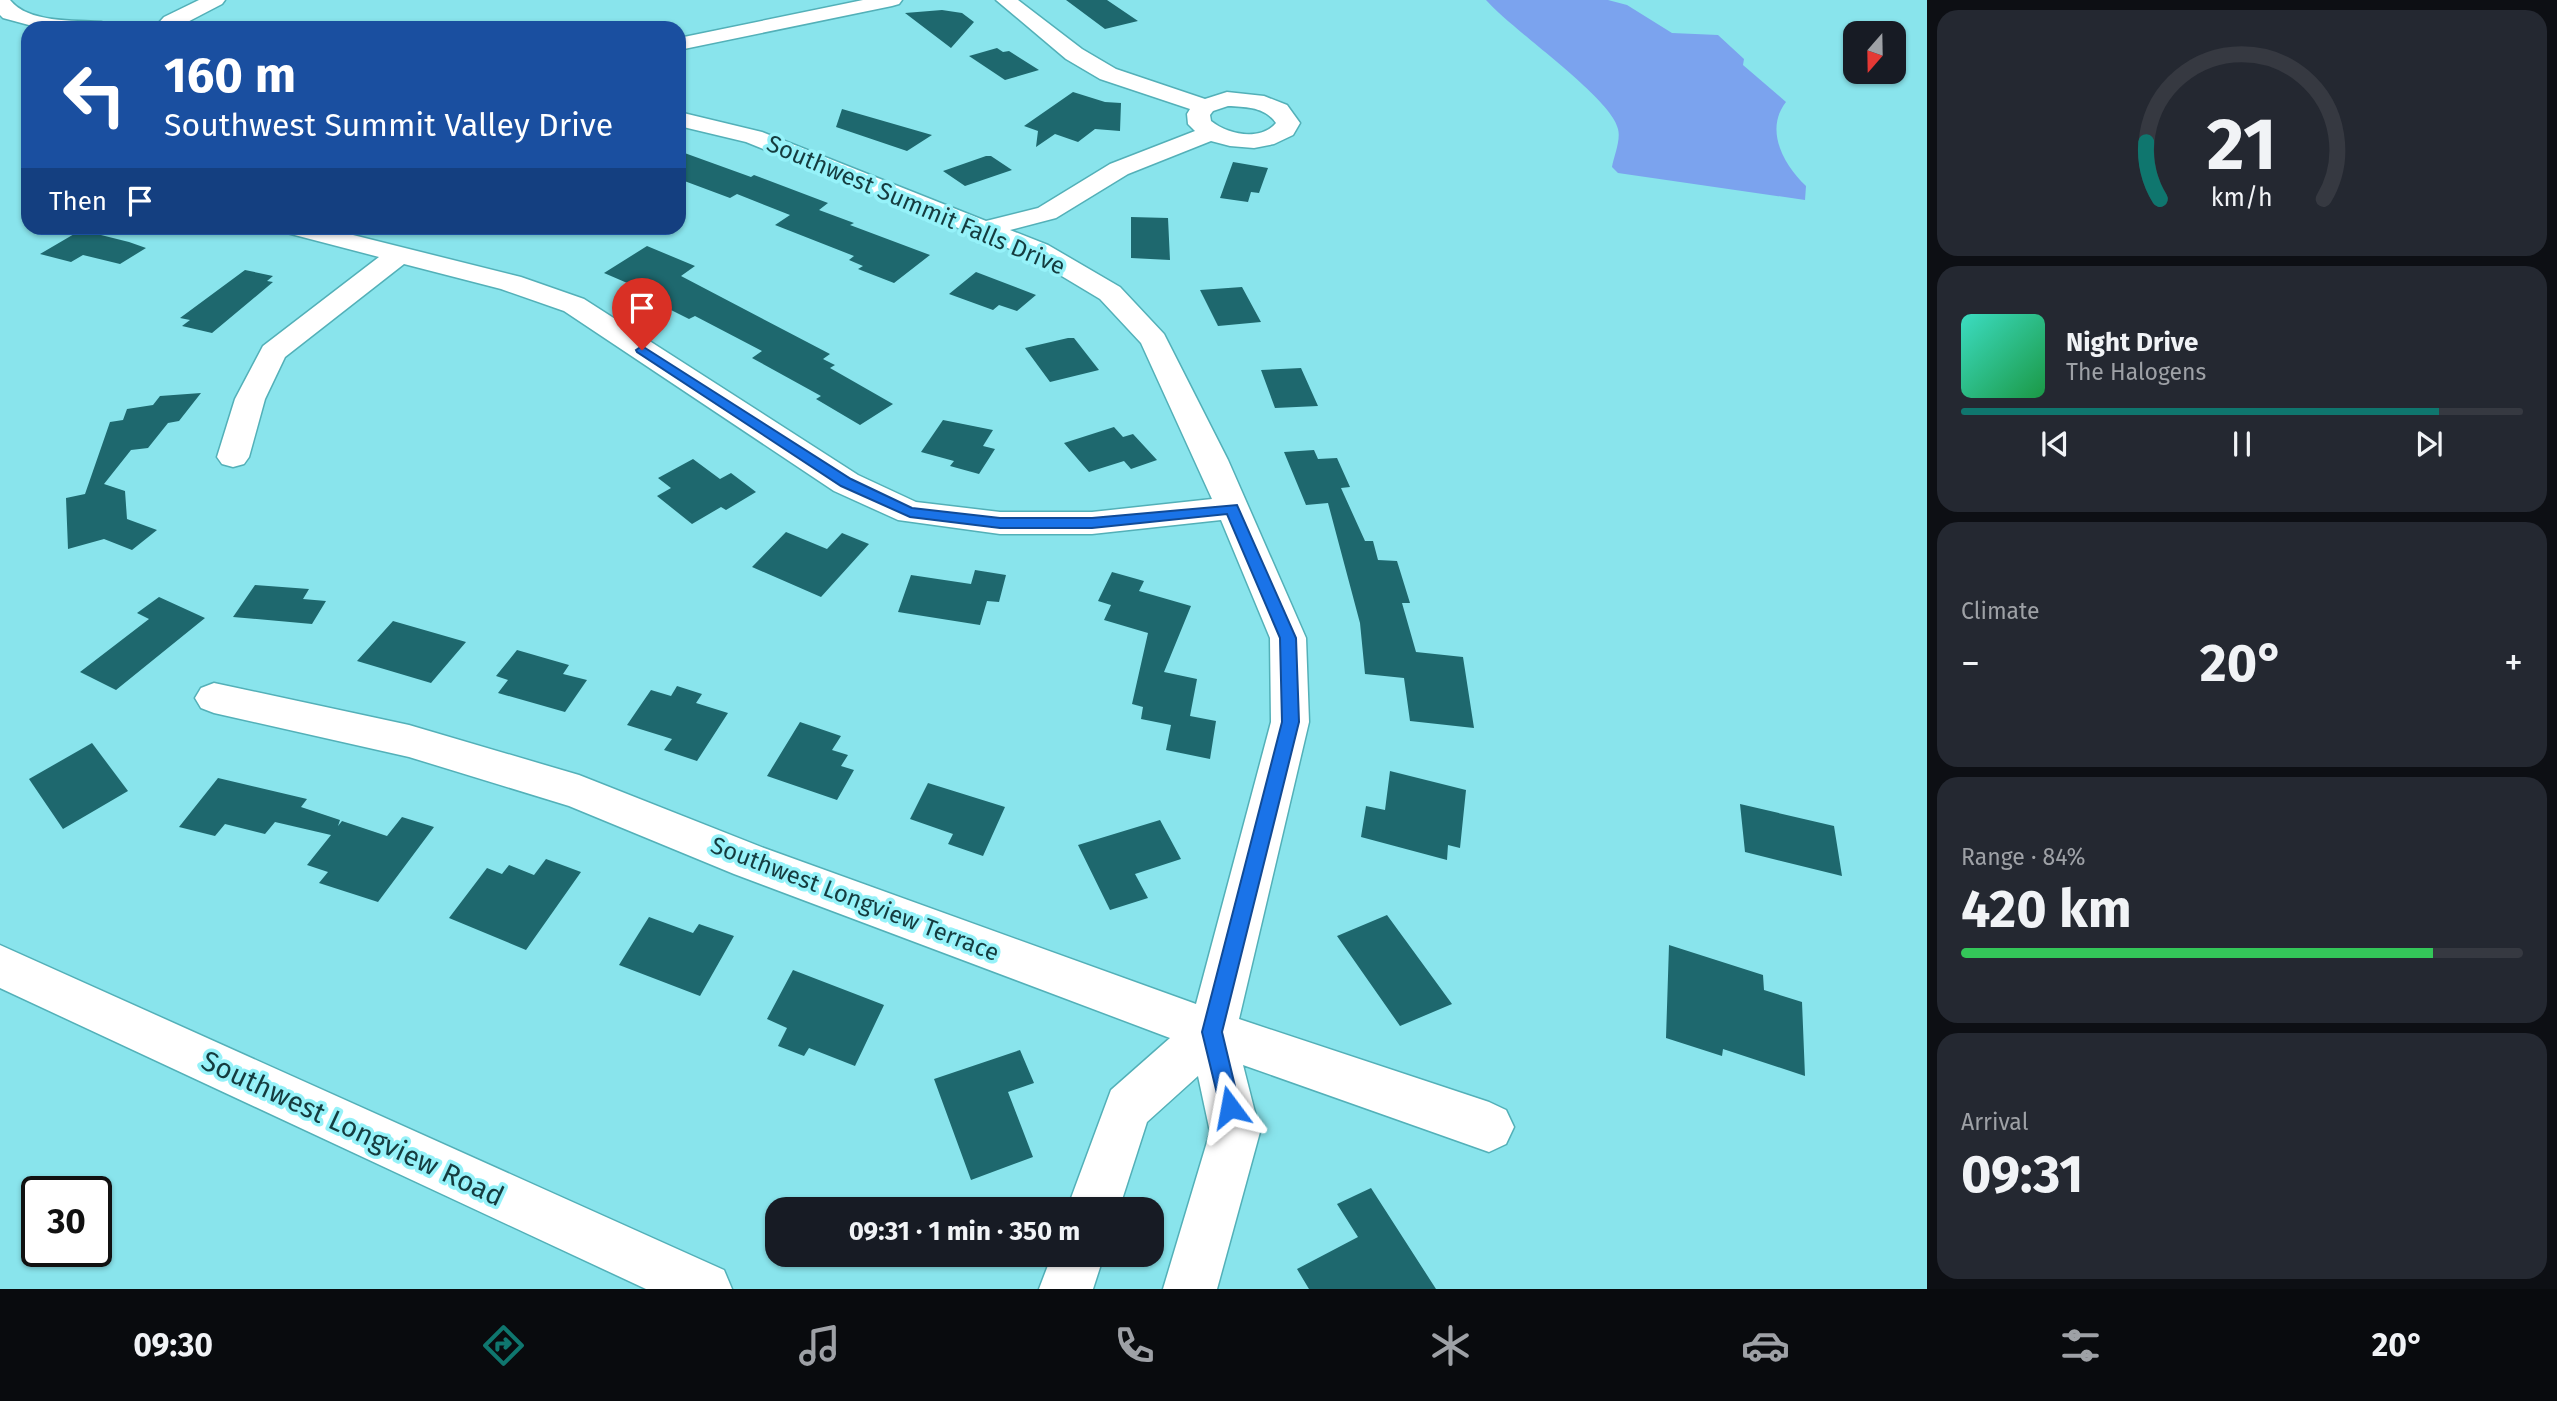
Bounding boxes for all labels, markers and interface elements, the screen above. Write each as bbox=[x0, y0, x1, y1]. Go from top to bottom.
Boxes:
north arrow bbox=[1843, 21, 1906, 84]
map controls bbox=[1843, 21, 1906, 84]
text: 160 m bbox=[164, 46, 296, 105]
icon: left bbox=[49, 49, 140, 140]
text: 21 bbox=[2207, 101, 2277, 188]
text: Southwest Summit Valley Drive bbox=[164, 106, 613, 144]
street label: Southwest Summit Falls Drive bbox=[763, 129, 1069, 281]
icon: arrive bbox=[121, 182, 159, 220]
text: km/h bbox=[2211, 183, 2273, 213]
text: Then bbox=[49, 186, 107, 217]
pin bbox=[612, 278, 672, 350]
icon: arrive bbox=[623, 289, 661, 327]
text: Night Drive bbox=[2066, 327, 2198, 358]
text: The Halogens bbox=[2066, 358, 2206, 386]
icon: previous bbox=[2036, 425, 2074, 463]
icon: pause bbox=[2223, 425, 2261, 463]
icon: next bbox=[2410, 425, 2448, 463]
text: Climate bbox=[1961, 597, 2040, 625]
text: 20° bbox=[2200, 632, 2284, 695]
text: − bbox=[1961, 640, 1980, 686]
text: + bbox=[2504, 640, 2523, 686]
street label: Southwest Longview Terrace bbox=[707, 831, 1003, 967]
text: Range · 84% bbox=[1961, 843, 2086, 871]
text: 420 km bbox=[1961, 878, 2132, 941]
street label: Southwest Longview Road bbox=[196, 1044, 509, 1213]
position arrow bbox=[1193, 1070, 1267, 1144]
text: Arrival bbox=[1961, 1108, 2028, 1136]
text: 09:31 bbox=[1961, 1143, 2083, 1206]
speed limit sign: 30 bbox=[21, 1176, 112, 1267]
text: 09:31 · 1 min · 350 m bbox=[849, 1216, 1080, 1247]
icon: directions bbox=[479, 1321, 528, 1370]
icon: music bbox=[795, 1321, 844, 1370]
icon: phone bbox=[1110, 1321, 1159, 1370]
icon: climate bbox=[1426, 1321, 1475, 1370]
icon: car bbox=[1741, 1321, 1790, 1370]
icon: filters bbox=[2056, 1321, 2105, 1370]
text: 09:30 bbox=[133, 1326, 213, 1364]
text: 20° bbox=[2372, 1326, 2424, 1364]

